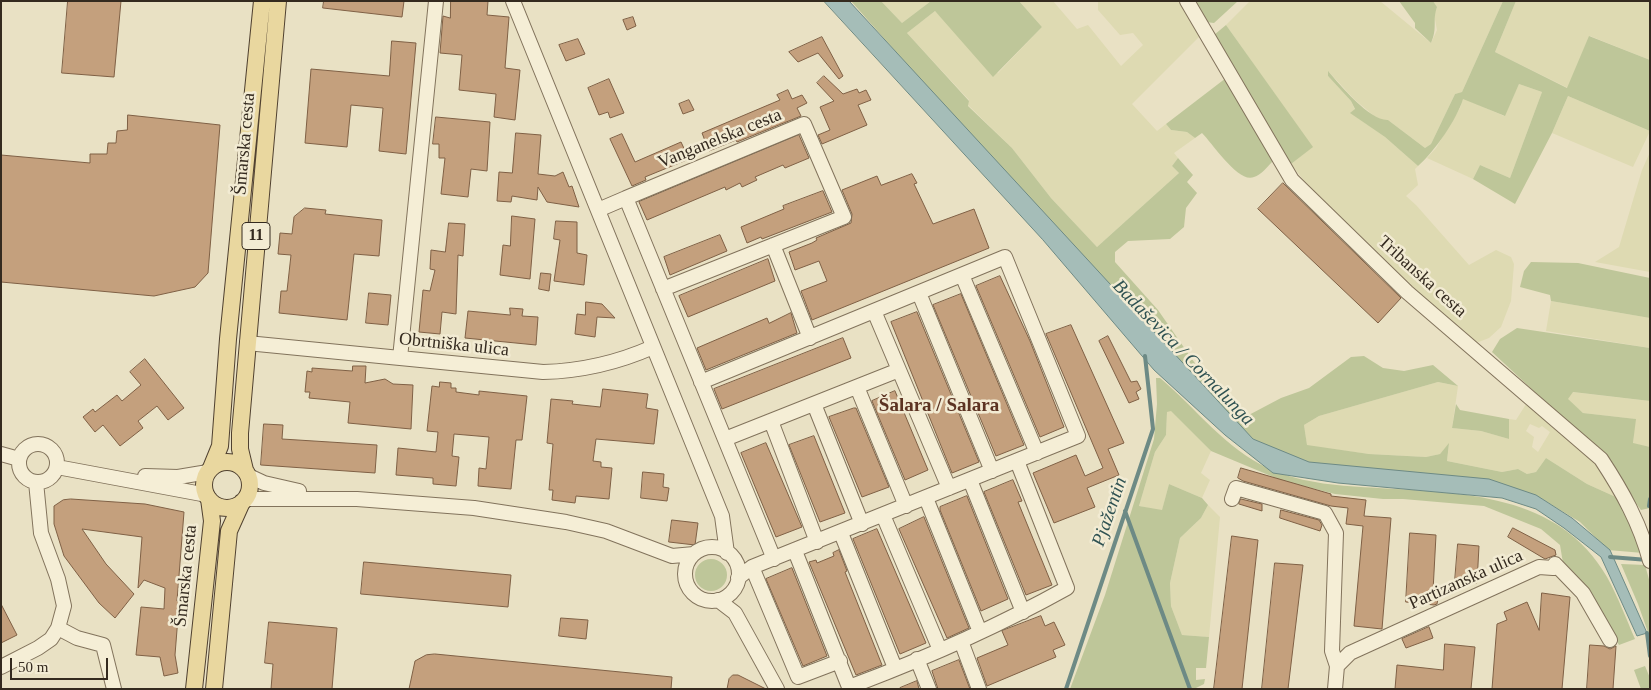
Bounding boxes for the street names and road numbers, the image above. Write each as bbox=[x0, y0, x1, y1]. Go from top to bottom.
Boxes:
street label: Šmarska cesta bbox=[230, 92, 260, 196]
street label: Vanganelska cesta bbox=[655, 104, 785, 174]
road number: 11 bbox=[242, 222, 270, 250]
street label: Tribanska cesta bbox=[1373, 232, 1471, 322]
street label: Obrtniška ulica bbox=[398, 328, 510, 362]
street label: Šmarska cesta bbox=[170, 524, 202, 628]
street label: Partizanska ulica bbox=[1406, 545, 1526, 615]

